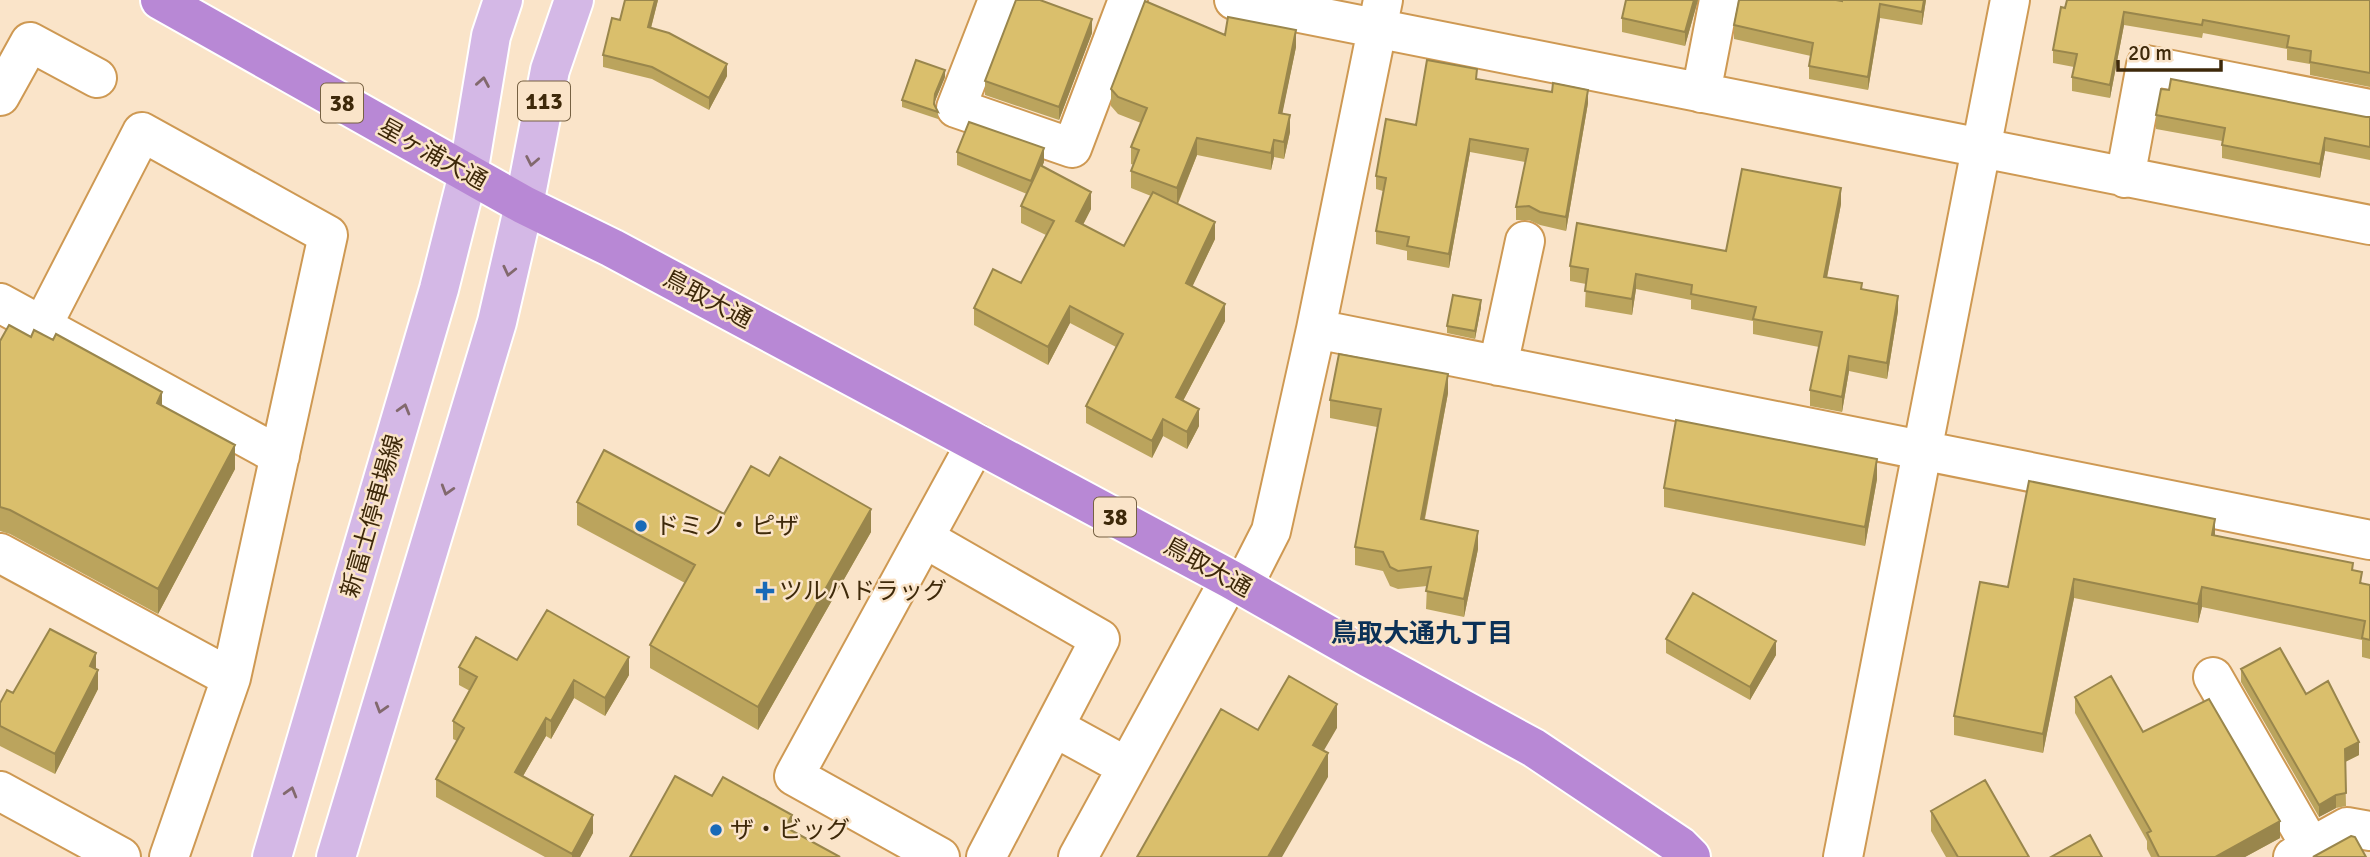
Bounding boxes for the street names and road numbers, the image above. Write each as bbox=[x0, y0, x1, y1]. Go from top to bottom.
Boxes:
road number: 113 bbox=[518, 82, 570, 120]
road number: 38 bbox=[321, 83, 363, 122]
street label: 星ヶ浦大通 bbox=[373, 112, 493, 196]
street label: 鳥取大通 bbox=[659, 263, 757, 335]
street label: 新富士停車場線 bbox=[334, 431, 410, 601]
road number: 38 bbox=[1094, 498, 1136, 537]
street label: 鳥取大通 bbox=[1159, 531, 1257, 603]

